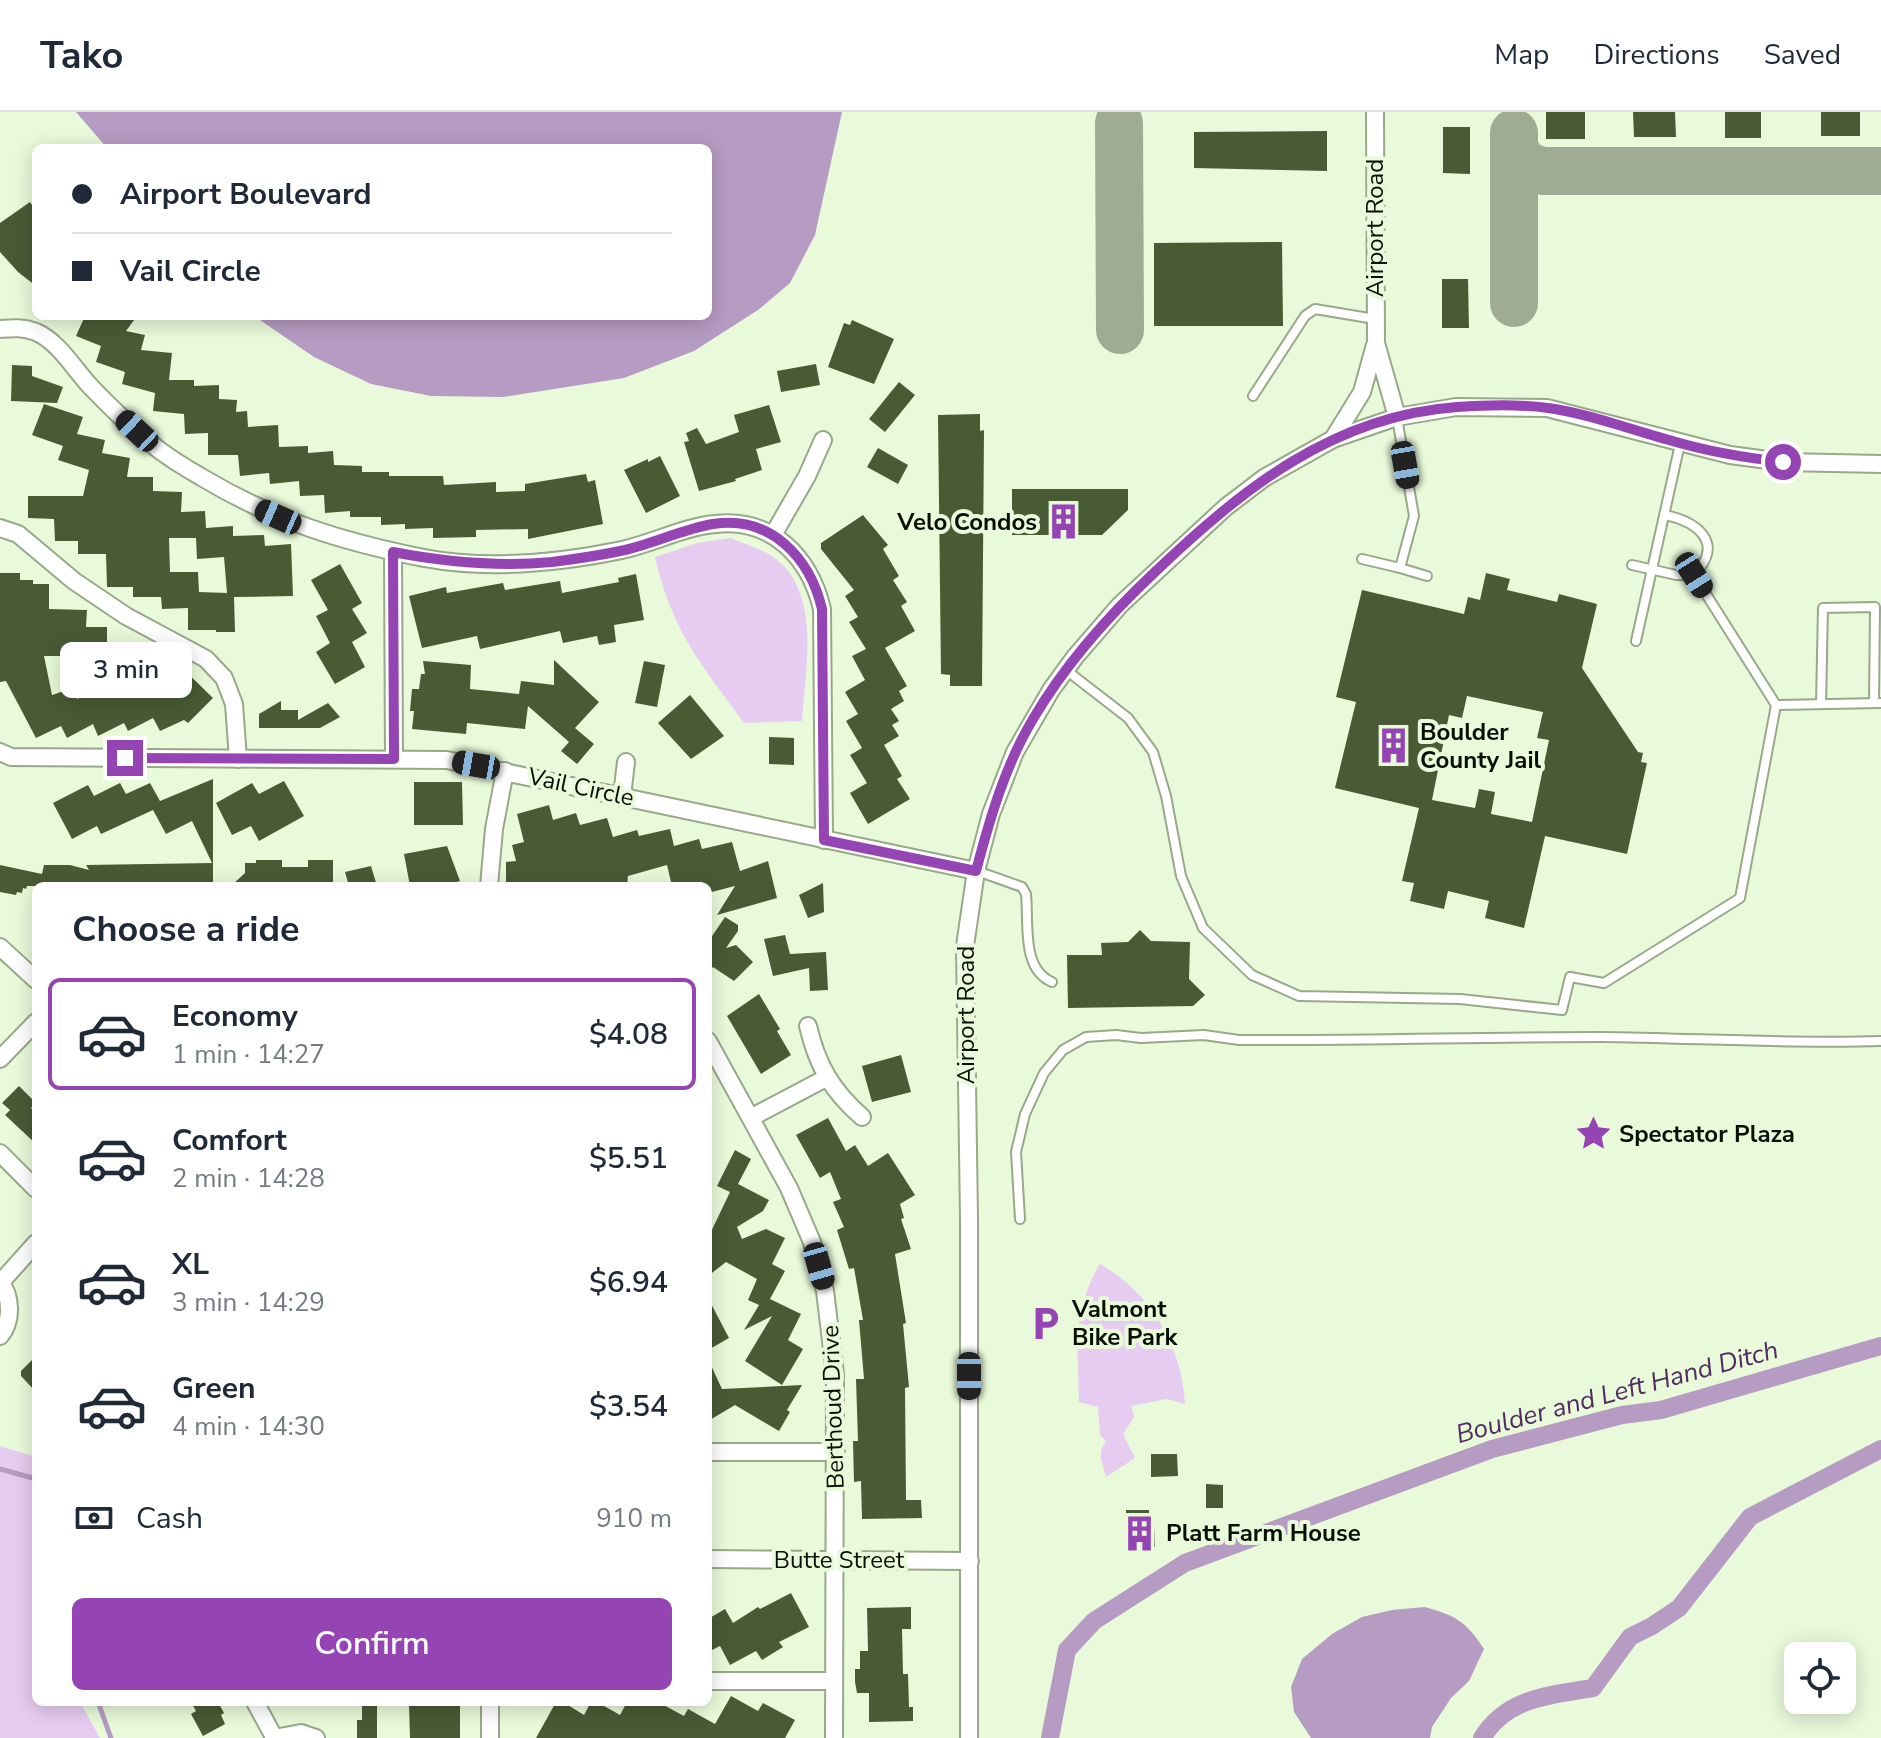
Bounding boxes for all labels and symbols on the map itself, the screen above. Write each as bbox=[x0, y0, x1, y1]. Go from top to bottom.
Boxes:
street label: Airport Road bbox=[1359, 159, 1391, 297]
car bbox=[111, 406, 163, 456]
car bbox=[1389, 439, 1421, 491]
route start bbox=[1765, 444, 1801, 480]
car bbox=[251, 496, 305, 538]
building icon: Velo Condos bbox=[1044, 503, 1082, 541]
place label: Velo Condos bbox=[896, 506, 1037, 538]
car bbox=[1671, 548, 1717, 602]
callout: 3 min bbox=[59, 642, 191, 698]
place label: Boulder County Jail bbox=[1420, 716, 1541, 776]
building icon: Boulder County Jail bbox=[1375, 727, 1413, 765]
route end bbox=[107, 740, 143, 776]
car bbox=[450, 749, 502, 781]
street label: Vail Circle bbox=[524, 760, 637, 814]
street label: Airport Road bbox=[950, 946, 982, 1084]
place icon: Spectator Plaza bbox=[1574, 1115, 1612, 1153]
place label: Spectator Plaza bbox=[1619, 1118, 1795, 1150]
car bbox=[801, 1240, 837, 1292]
place label: Valmont Bike Park bbox=[1071, 1293, 1178, 1353]
parking icon: Valmont Bike Park bbox=[1027, 1304, 1065, 1342]
street label: Berthoud Drive bbox=[814, 1324, 852, 1490]
water label: Boulder and Left Hand Ditch bbox=[1452, 1332, 1782, 1452]
car bbox=[957, 1352, 981, 1400]
building icon: Platt Farm House bbox=[1121, 1514, 1159, 1552]
place label: Platt Farm House bbox=[1166, 1517, 1361, 1549]
street label: Butte Street bbox=[774, 1544, 905, 1576]

